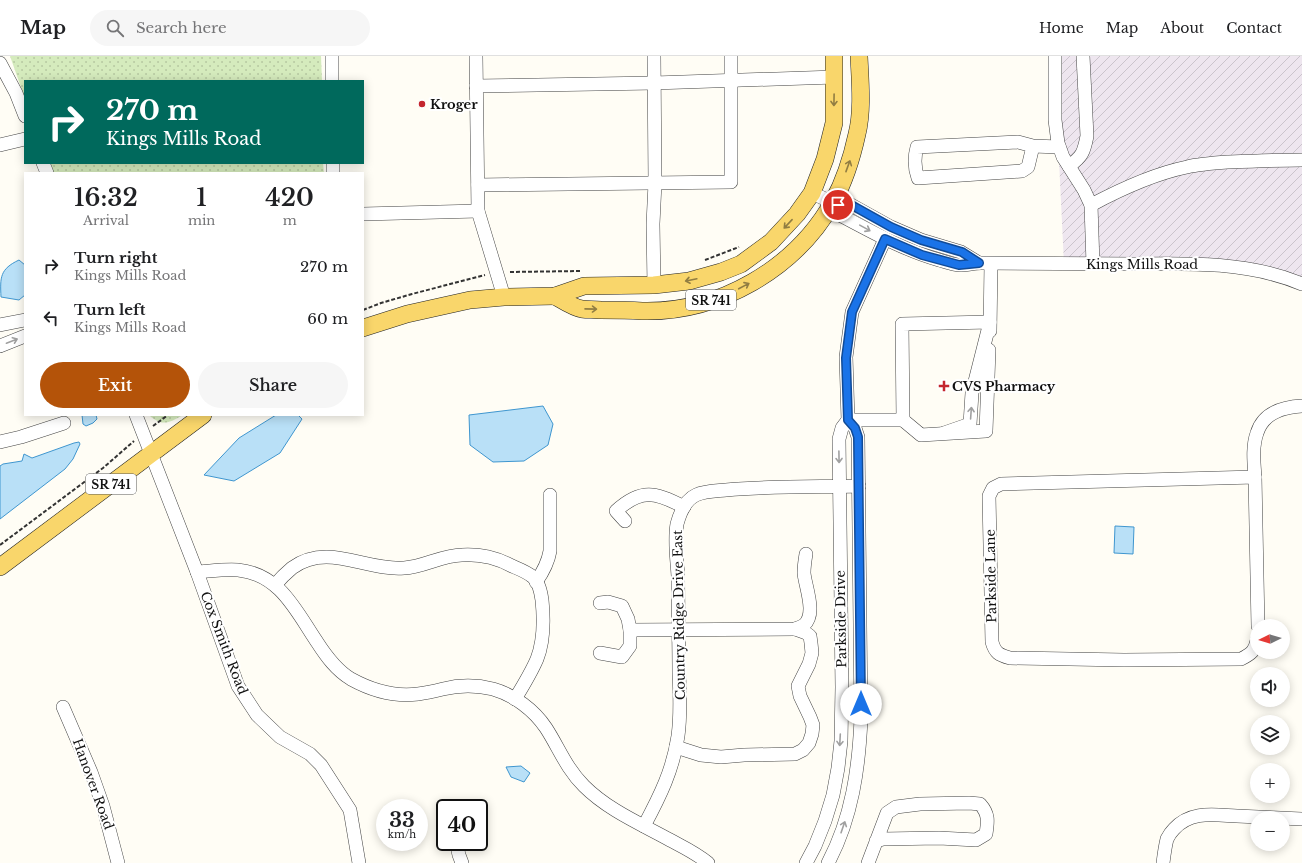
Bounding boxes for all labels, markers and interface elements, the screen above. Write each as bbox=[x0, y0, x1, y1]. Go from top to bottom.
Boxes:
search box bbox=[90, 10, 370, 46]
text: Map bbox=[20, 16, 66, 39]
icon: search bbox=[104, 17, 126, 39]
text: Search here bbox=[136, 18, 227, 37]
text: Home bbox=[1039, 19, 1084, 37]
text: Map bbox=[1106, 19, 1138, 37]
text: About bbox=[1160, 19, 1204, 37]
text: Contact bbox=[1226, 19, 1282, 37]
text: 270 m bbox=[106, 93, 198, 128]
one-way arrow bbox=[831, 93, 838, 106]
icon: right bbox=[40, 96, 92, 148]
place label: Kroger bbox=[430, 96, 478, 113]
marker: Kroger bbox=[417, 99, 427, 109]
text: Kings Mills Road bbox=[106, 128, 261, 150]
one-way arrow bbox=[844, 161, 852, 173]
text: 16:32 bbox=[74, 183, 138, 212]
text: 1 bbox=[196, 183, 207, 212]
text: 420 bbox=[265, 183, 314, 212]
pin bbox=[821, 188, 855, 222]
icon: arrive bbox=[827, 194, 849, 216]
text: Arrival bbox=[83, 212, 129, 229]
text: min bbox=[188, 212, 215, 229]
text: m bbox=[283, 212, 297, 229]
one-way arrow bbox=[783, 219, 793, 229]
one-way arrow bbox=[859, 225, 871, 233]
text: Turn right bbox=[74, 248, 157, 267]
icon: right bbox=[40, 255, 62, 277]
street label: Kings Mills Road bbox=[1086, 256, 1198, 273]
text: 270 m bbox=[300, 257, 348, 276]
text: Kings Mills Road bbox=[74, 267, 186, 284]
one-way arrow bbox=[684, 277, 697, 285]
one-way arrow bbox=[738, 282, 750, 289]
road number: SR 741 bbox=[686, 290, 736, 310]
text: Turn left bbox=[74, 300, 145, 319]
one-way arrow bbox=[584, 306, 597, 313]
icon: left bbox=[40, 307, 62, 329]
text: 60 m bbox=[307, 309, 348, 328]
text: Kings Mills Road bbox=[74, 319, 186, 336]
one-way arrow bbox=[6, 336, 18, 344]
button: Exit bbox=[40, 362, 190, 408]
button: Share bbox=[198, 362, 348, 408]
place label: CVS Pharmacy bbox=[952, 378, 1056, 395]
marker: CVS Pharmacy bbox=[939, 381, 949, 391]
one-way arrow bbox=[968, 407, 975, 420]
one-way arrow bbox=[835, 450, 843, 463]
road number: SR 741 bbox=[86, 474, 136, 494]
street label: Parkside Lane bbox=[982, 529, 1000, 623]
street label: Country Ridge Drive East bbox=[669, 530, 689, 700]
street label: Parkside Drive bbox=[832, 570, 850, 668]
street label: Cox Smith Road bbox=[197, 589, 252, 697]
north arrow bbox=[1250, 619, 1290, 659]
map controls bbox=[1250, 619, 1290, 851]
button: sound bbox=[1250, 667, 1290, 707]
position arrow bbox=[840, 683, 882, 725]
button: layers bbox=[1250, 715, 1290, 755]
one-way arrow bbox=[837, 733, 844, 746]
street label: Hanover Road bbox=[69, 736, 117, 832]
button: + bbox=[1250, 763, 1290, 803]
speed limit sign: 40 bbox=[436, 799, 488, 851]
text: 33 bbox=[389, 808, 415, 832]
button: − bbox=[1250, 811, 1290, 851]
one-way arrow bbox=[840, 821, 847, 834]
text: km/h bbox=[388, 828, 416, 841]

